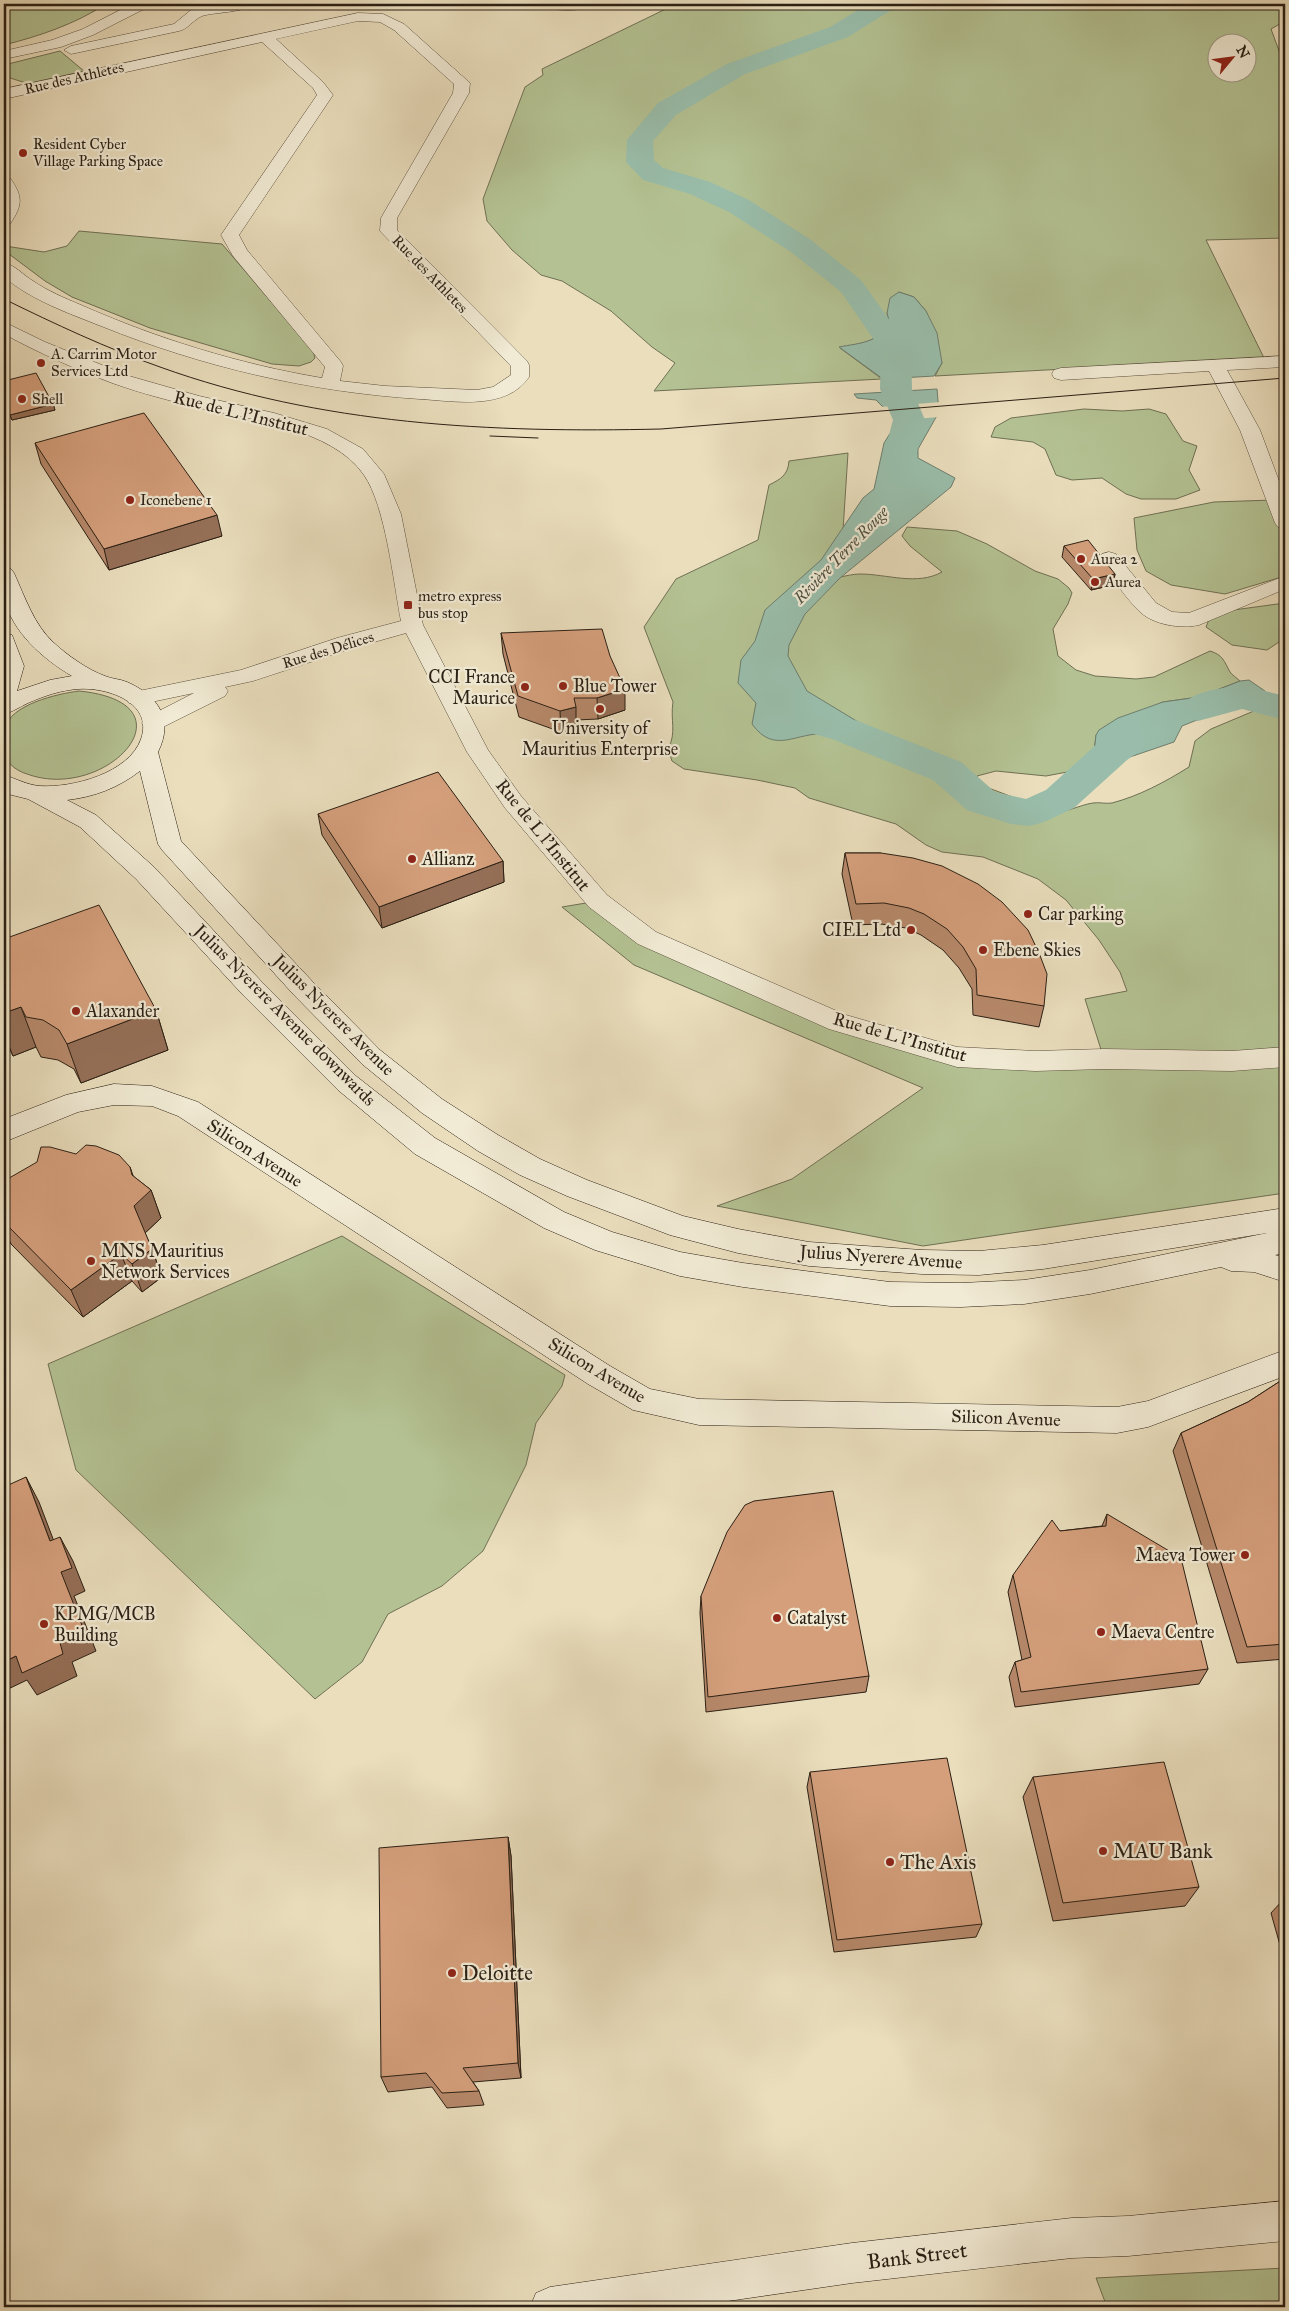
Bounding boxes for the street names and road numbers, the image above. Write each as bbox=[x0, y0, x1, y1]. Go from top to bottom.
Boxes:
street label: Rue des Athletes bbox=[23, 58, 125, 98]
street label: Rue des Athletes bbox=[388, 231, 472, 317]
street label: Rue de L l'Institut bbox=[171, 386, 311, 441]
street label: Rue des Délices bbox=[280, 628, 376, 672]
street label: Rue de L l'Institut bbox=[491, 774, 595, 896]
street label: Julius Nyerere Avenue downwards bbox=[190, 920, 380, 1110]
street label: Julius Nyerere Avenue bbox=[269, 950, 399, 1080]
street label: Rue de L l'Institut bbox=[831, 1007, 970, 1067]
street label: Silicon Avenue bbox=[203, 1114, 307, 1192]
street label: Julius Nyerere Avenue bbox=[797, 1240, 963, 1275]
street label: Silicon Avenue bbox=[544, 1332, 650, 1408]
street label: Silicon Avenue bbox=[951, 1405, 1061, 1431]
street label: Bank Street bbox=[866, 2237, 969, 2275]

